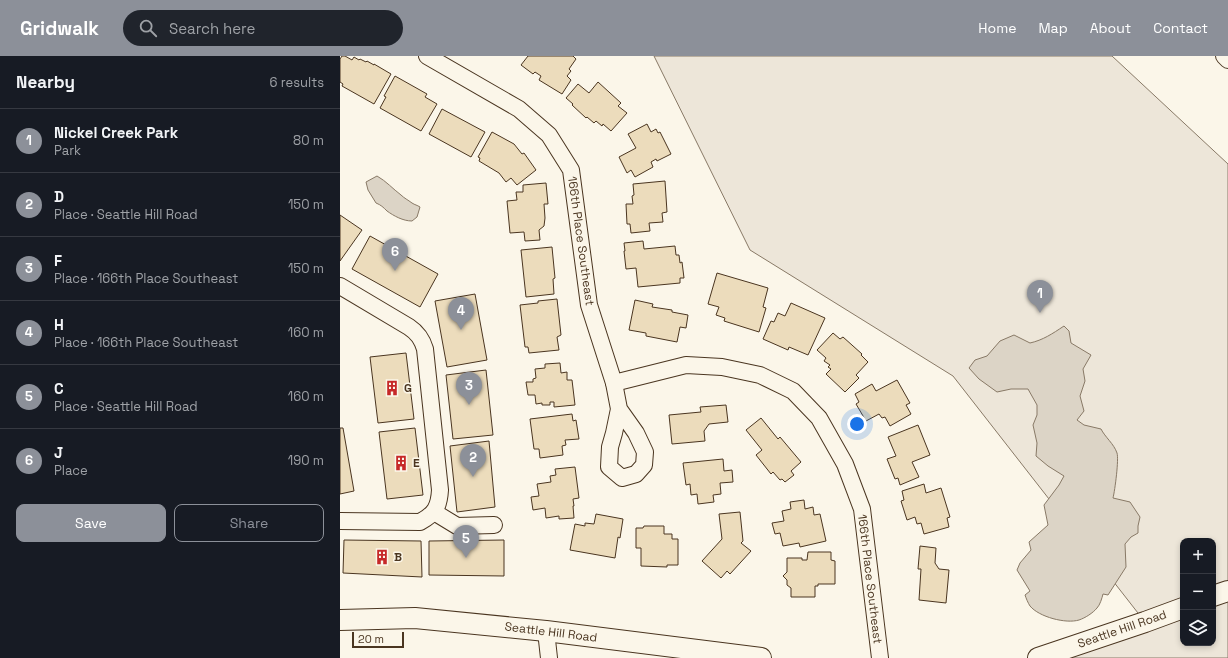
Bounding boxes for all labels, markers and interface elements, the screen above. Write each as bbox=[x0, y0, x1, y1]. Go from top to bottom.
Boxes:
search box bbox=[123, 10, 403, 46]
text: Gridwalk bbox=[20, 16, 99, 41]
icon: search bbox=[137, 17, 159, 39]
text: Search here bbox=[169, 19, 255, 38]
text: Home bbox=[978, 19, 1016, 37]
text: Map bbox=[1038, 19, 1068, 37]
text: About bbox=[1090, 19, 1131, 37]
text: Contact bbox=[1153, 19, 1208, 37]
text: Nearby bbox=[16, 71, 75, 93]
text: 6 results bbox=[270, 74, 324, 91]
text: Nickel Creek Park bbox=[54, 123, 178, 142]
text: 1 bbox=[26, 132, 32, 149]
text: 80 m bbox=[293, 132, 324, 149]
text: Park bbox=[54, 142, 81, 159]
street label: 166th Place Southeast bbox=[564, 175, 598, 307]
text: D bbox=[54, 187, 64, 206]
text: 2 bbox=[25, 196, 33, 213]
text: 150 m bbox=[288, 196, 324, 213]
text: Place · Seattle Hill Road bbox=[54, 206, 198, 223]
pin: 6 bbox=[382, 238, 408, 271]
text: F bbox=[54, 251, 62, 270]
text: 3 bbox=[25, 260, 33, 277]
text: 150 m bbox=[288, 260, 324, 277]
text: Place · 166th Place Southeast bbox=[54, 270, 238, 287]
pin: 1 bbox=[1027, 280, 1053, 313]
pin: 4 bbox=[448, 297, 474, 330]
text: H bbox=[54, 315, 64, 334]
text: 4 bbox=[25, 324, 33, 341]
text: 160 m bbox=[288, 324, 324, 341]
text: Place · 166th Place Southeast bbox=[54, 334, 238, 351]
pin: 3 bbox=[456, 372, 482, 405]
text: C bbox=[54, 379, 64, 398]
building icon: G bbox=[383, 379, 401, 397]
place label: G bbox=[404, 380, 412, 396]
text: 5 bbox=[25, 388, 33, 405]
text: 160 m bbox=[288, 388, 324, 405]
text: Place · Seattle Hill Road bbox=[54, 398, 198, 415]
your location bbox=[847, 414, 867, 434]
text: J bbox=[54, 443, 63, 462]
pin: 2 bbox=[460, 444, 486, 477]
text: 6 bbox=[25, 452, 33, 469]
text: 190 m bbox=[288, 452, 324, 469]
building icon: E bbox=[392, 454, 410, 472]
place label: E bbox=[413, 455, 420, 471]
text: Place bbox=[54, 462, 88, 479]
button: Save bbox=[16, 504, 166, 542]
button: Share bbox=[174, 504, 324, 542]
street label: 166th Place Southeast bbox=[854, 513, 886, 645]
pin: 5 bbox=[453, 525, 479, 558]
map controls bbox=[1180, 538, 1216, 646]
button: + bbox=[1180, 538, 1216, 574]
building icon: B bbox=[373, 548, 391, 566]
place label: B bbox=[394, 549, 402, 565]
button: − bbox=[1180, 574, 1216, 610]
street label: Seattle Hill Road bbox=[1075, 606, 1169, 652]
button: layers bbox=[1180, 610, 1216, 646]
street label: Seattle Hill Road bbox=[504, 618, 598, 646]
scale bar bbox=[352, 630, 404, 649]
text: 20 m bbox=[358, 632, 384, 646]

